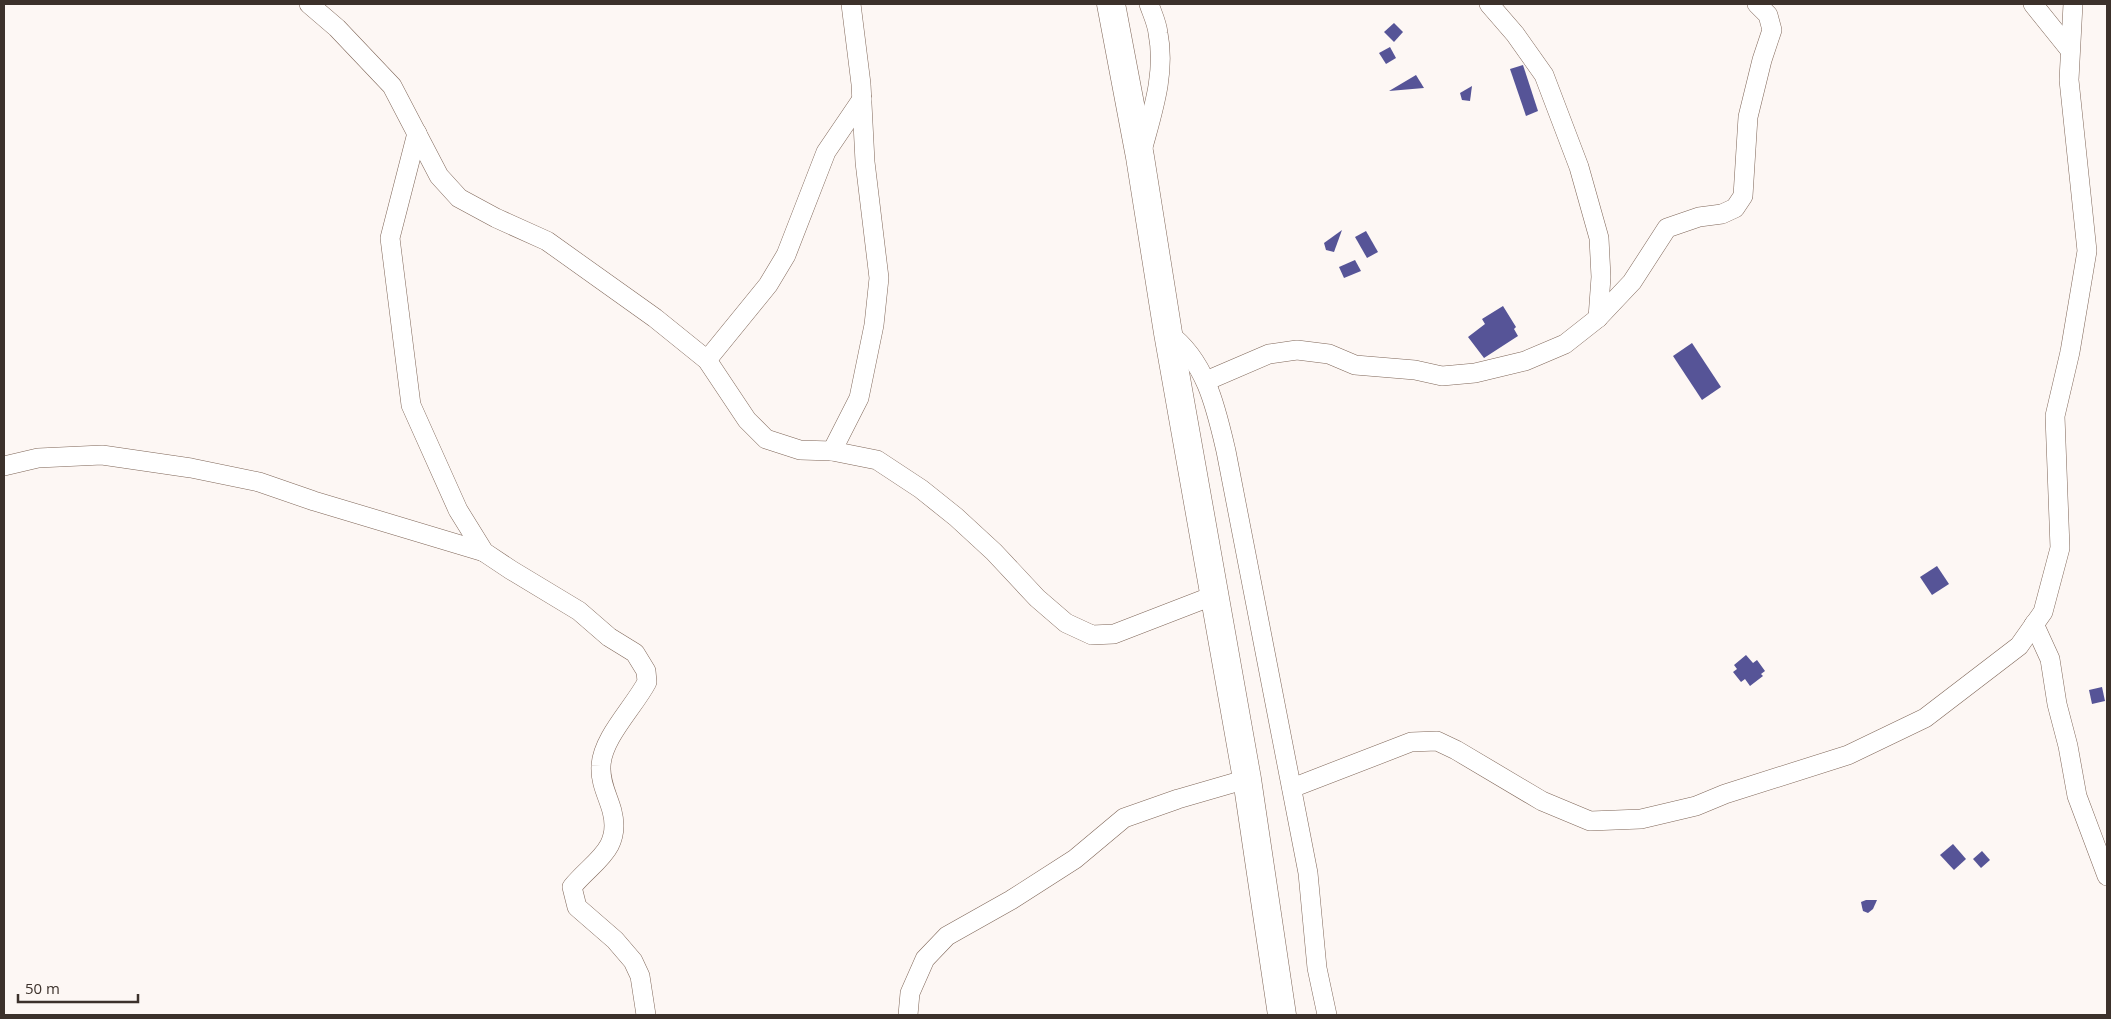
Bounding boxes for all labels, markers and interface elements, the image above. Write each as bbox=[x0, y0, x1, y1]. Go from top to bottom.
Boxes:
scale bar bbox=[18, 972, 138, 1004]
text: 50 m bbox=[25, 978, 60, 998]

